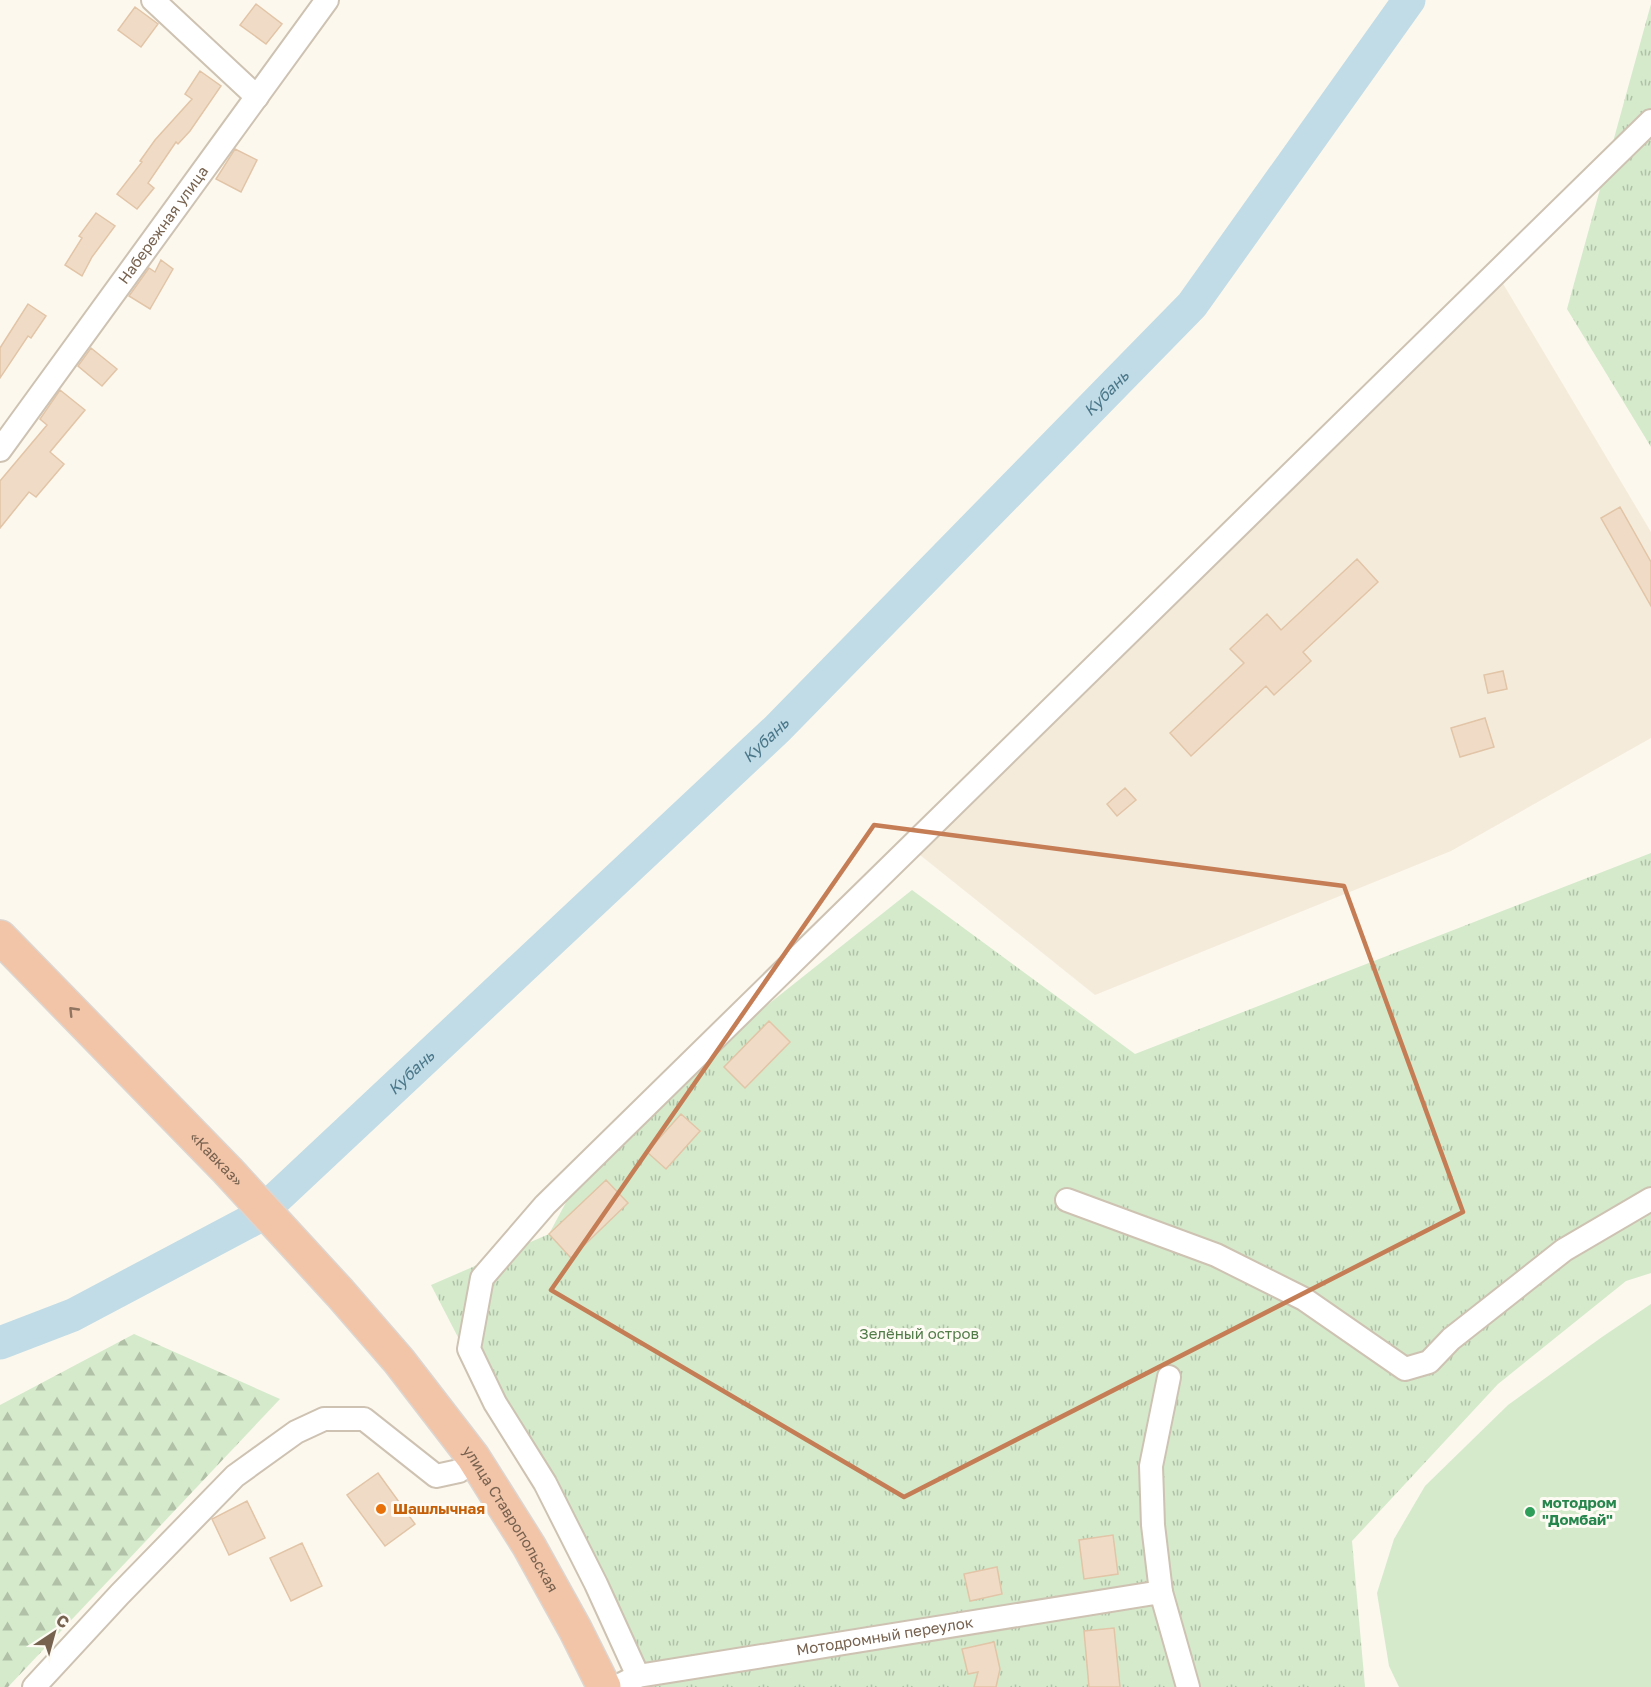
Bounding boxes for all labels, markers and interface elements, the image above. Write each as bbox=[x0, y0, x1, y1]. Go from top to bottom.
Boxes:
street label: Набережная улица bbox=[114, 162, 211, 287]
water label: Кубань bbox=[1079, 365, 1133, 420]
water label: Кубань bbox=[738, 713, 793, 766]
one-way arrow bbox=[69, 1008, 80, 1019]
water label: Кубань bbox=[383, 1045, 439, 1099]
street label: «Кавказ» bbox=[187, 1127, 247, 1189]
park label: Зелёный остров bbox=[859, 1324, 979, 1342]
street label: улица Ставропольская bbox=[459, 1441, 563, 1595]
place label: мотодром "Домбай" bbox=[1542, 1493, 1617, 1528]
place label: Шашлычная bbox=[393, 1499, 485, 1517]
marker: Шашлычная bbox=[374, 1502, 388, 1516]
marker: мотодром "Домбай" bbox=[1523, 1505, 1537, 1519]
north arrow bbox=[24, 1603, 84, 1663]
text: С bbox=[52, 1609, 73, 1632]
street label: Мотодромный переулок bbox=[795, 1612, 975, 1658]

